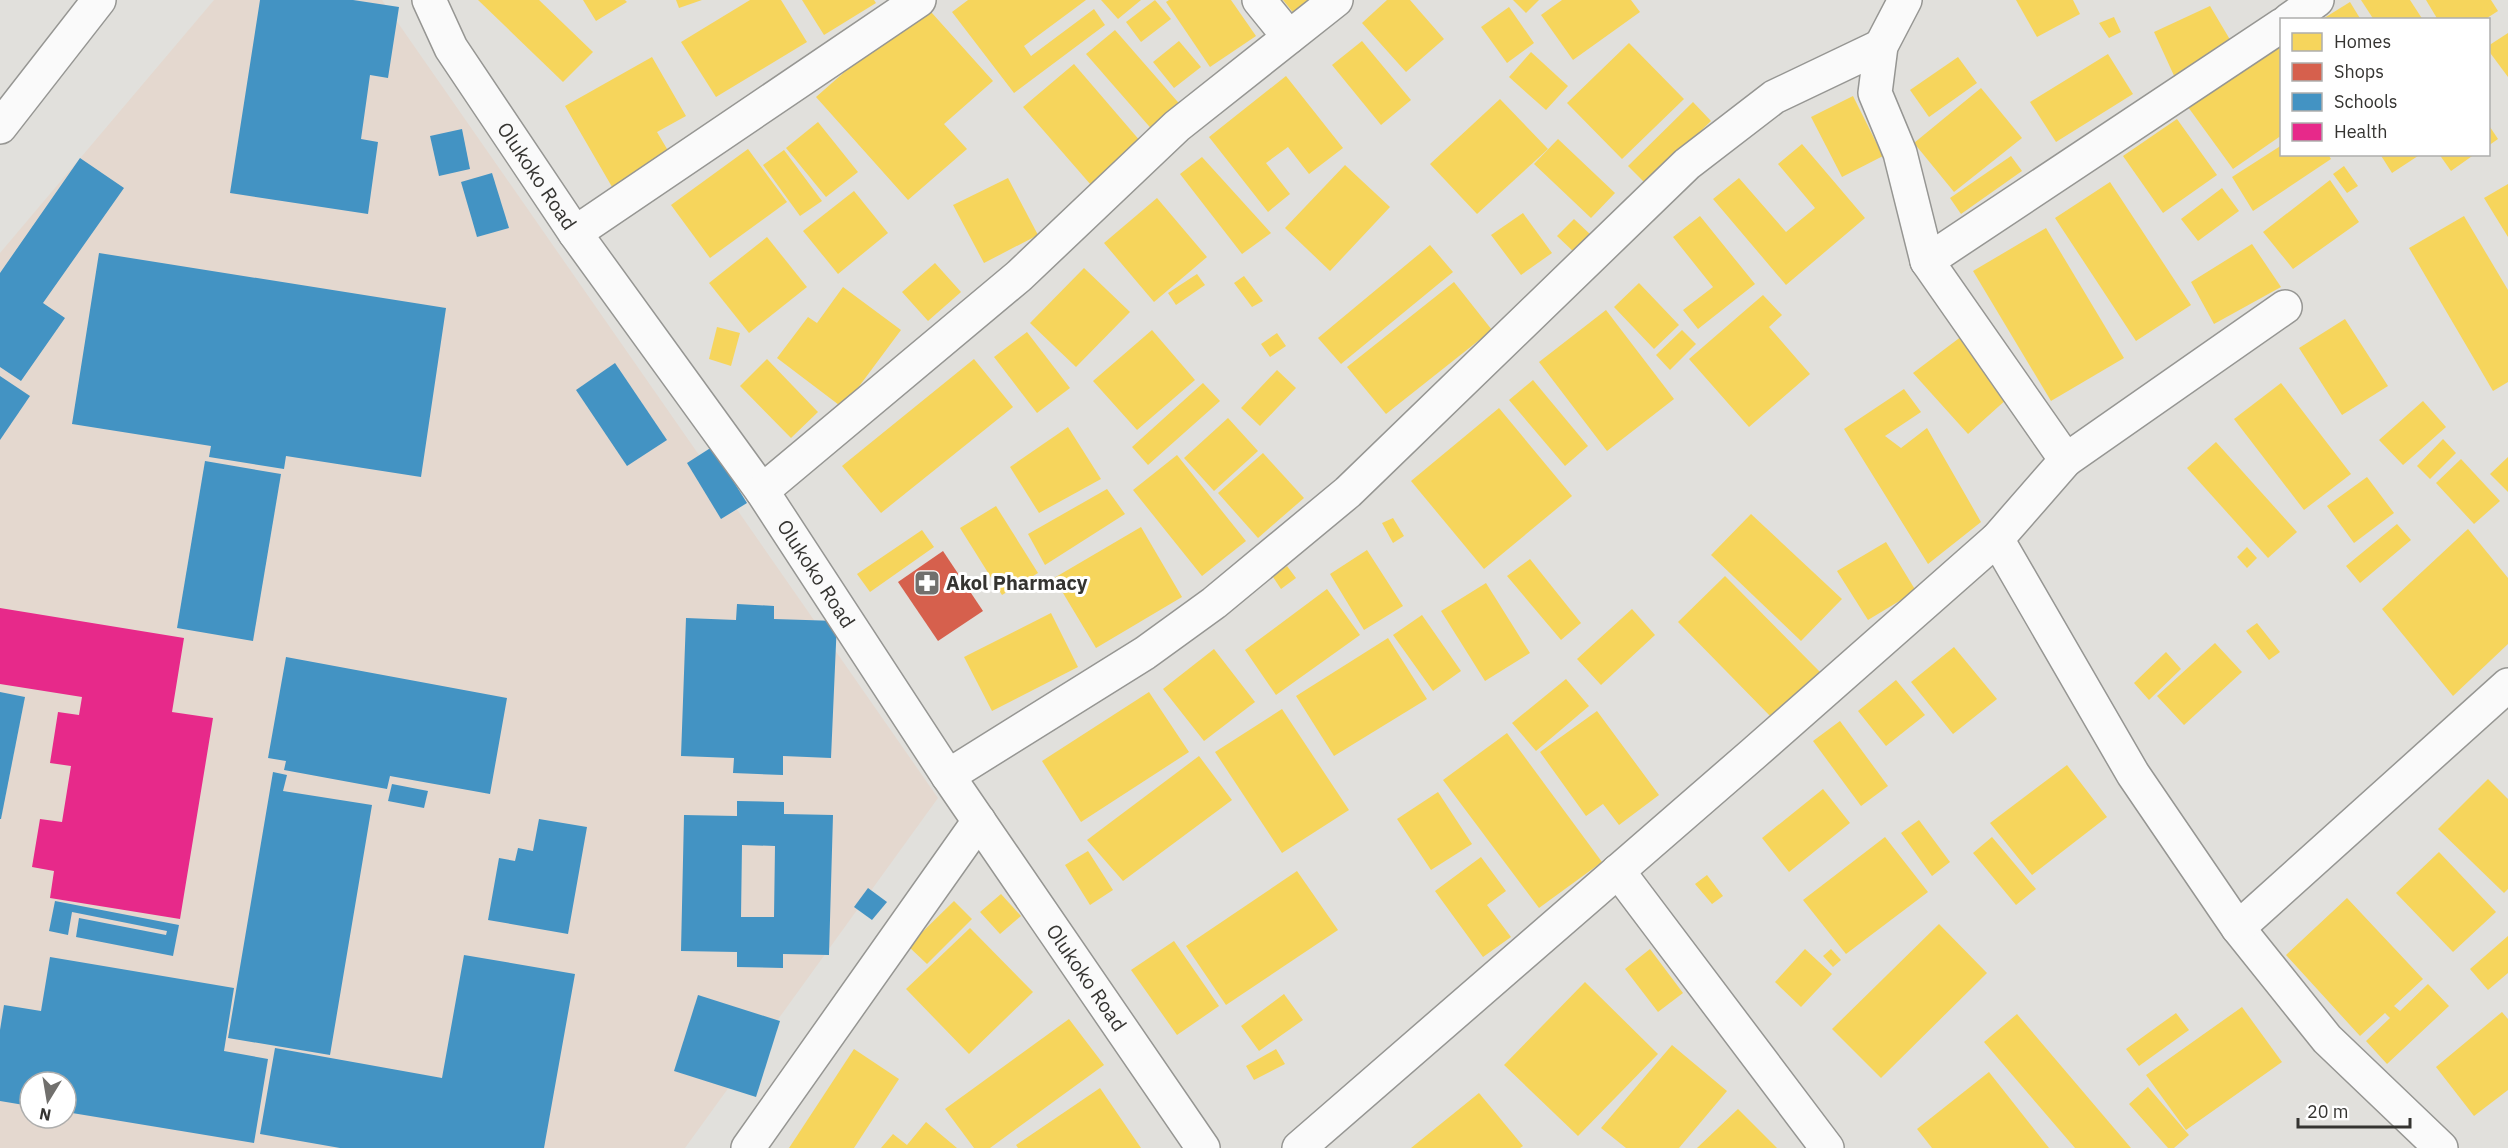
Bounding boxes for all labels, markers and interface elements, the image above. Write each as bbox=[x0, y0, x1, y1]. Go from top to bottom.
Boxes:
legend bbox=[2280, 18, 2490, 156]
text: Homes bbox=[2334, 30, 2391, 53]
text: Shops bbox=[2334, 60, 2384, 83]
text: Schools bbox=[2334, 90, 2398, 113]
street label: Olukoko Road bbox=[491, 117, 583, 235]
text: Health bbox=[2334, 120, 2388, 143]
street label: Olukoko Road bbox=[771, 514, 862, 633]
pharmacy icon: Akol Pharmacy bbox=[912, 568, 942, 598]
place label: Akol Pharmacy bbox=[946, 569, 1088, 596]
street label: Olukoko Road bbox=[1040, 918, 1133, 1036]
north arrow bbox=[18, 1070, 78, 1130]
scale bar bbox=[2298, 1091, 2410, 1129]
text: 20 m bbox=[2307, 1100, 2349, 1123]
text: N bbox=[38, 1104, 53, 1126]

